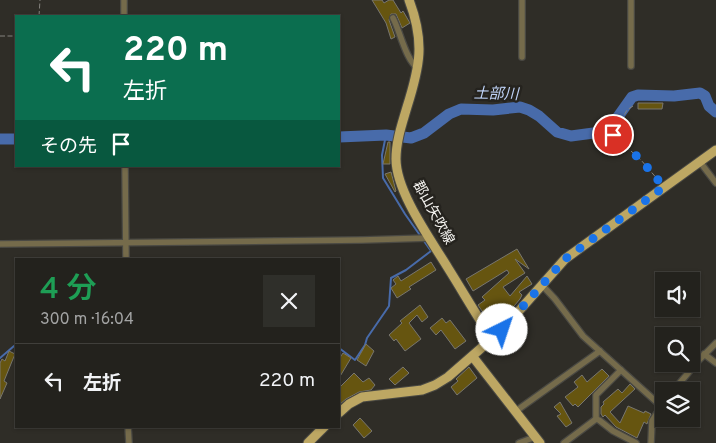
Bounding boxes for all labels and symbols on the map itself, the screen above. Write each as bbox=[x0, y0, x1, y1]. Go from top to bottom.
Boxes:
water label: 土部川 bbox=[473, 85, 521, 105]
pin bbox=[592, 114, 634, 156]
street label: 郡山矢吹線 bbox=[409, 178, 457, 248]
position arrow bbox=[475, 303, 527, 355]

